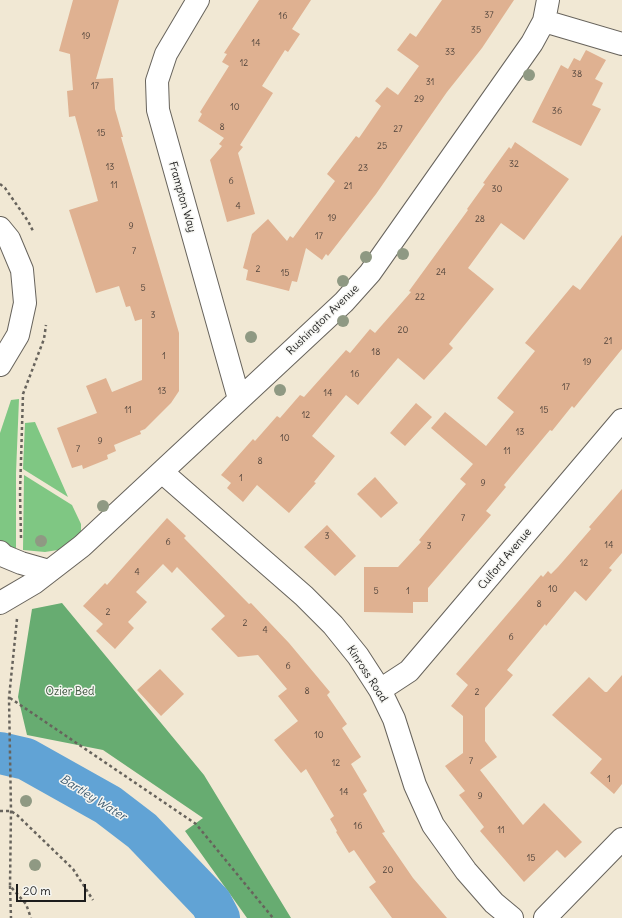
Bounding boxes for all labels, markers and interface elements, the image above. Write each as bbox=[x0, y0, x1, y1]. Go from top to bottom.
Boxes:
house number: 37 bbox=[484, 10, 494, 20]
house number: 16 bbox=[279, 11, 287, 21]
house number: 35 bbox=[471, 25, 481, 35]
house number: 19 bbox=[82, 31, 90, 41]
house number: 14 bbox=[252, 38, 260, 48]
house number: 33 bbox=[445, 47, 455, 57]
house number: 12 bbox=[240, 58, 248, 68]
house number: 38 bbox=[572, 69, 582, 79]
house number: 31 bbox=[426, 77, 434, 87]
house number: 17 bbox=[91, 81, 99, 91]
house number: 29 bbox=[414, 94, 424, 104]
house number: 10 bbox=[230, 102, 240, 112]
house number: 36 bbox=[552, 106, 562, 116]
house number: 8 bbox=[219, 122, 225, 132]
house number: 27 bbox=[393, 124, 403, 134]
house number: 15 bbox=[97, 128, 105, 138]
house number: 25 bbox=[377, 141, 387, 151]
house number: 32 bbox=[509, 159, 519, 169]
street label: Frampton Way bbox=[166, 160, 198, 234]
house number: 13 bbox=[106, 162, 114, 172]
house number: 23 bbox=[358, 163, 368, 173]
house number: 6 bbox=[228, 176, 234, 186]
house number: 11 bbox=[110, 180, 118, 190]
house number: 21 bbox=[344, 181, 352, 191]
house number: 30 bbox=[491, 184, 503, 194]
house number: 4 bbox=[235, 201, 241, 211]
house number: 19 bbox=[328, 213, 336, 223]
house number: 28 bbox=[475, 214, 485, 224]
house number: 9 bbox=[128, 221, 134, 231]
house number: 17 bbox=[315, 231, 323, 241]
house number: 7 bbox=[132, 246, 136, 256]
house number: 2 bbox=[256, 264, 260, 274]
house number: 24 bbox=[436, 267, 446, 277]
house number: 15 bbox=[281, 268, 289, 278]
street label: Rushington Avenue bbox=[284, 282, 362, 358]
house number: 5 bbox=[140, 283, 146, 293]
house number: 22 bbox=[415, 292, 425, 302]
house number: 3 bbox=[150, 310, 156, 320]
house number: 20 bbox=[398, 325, 408, 335]
house number: 21 bbox=[604, 336, 612, 346]
house number: 18 bbox=[372, 347, 380, 357]
house number: 1 bbox=[162, 351, 166, 361]
house number: 19 bbox=[583, 357, 591, 367]
house number: 16 bbox=[351, 369, 359, 379]
house number: 17 bbox=[562, 382, 570, 392]
house number: 13 bbox=[158, 386, 166, 396]
house number: 14 bbox=[324, 388, 332, 398]
house number: 11 bbox=[124, 405, 132, 415]
house number: 15 bbox=[540, 405, 548, 415]
house number: 12 bbox=[302, 410, 310, 420]
house number: 13 bbox=[516, 427, 524, 437]
house number: 10 bbox=[280, 433, 290, 443]
house number: 9 bbox=[97, 436, 103, 446]
house number: 7 bbox=[76, 444, 80, 454]
house number: 11 bbox=[503, 446, 511, 456]
house number: 8 bbox=[257, 456, 263, 466]
house number: 1 bbox=[239, 473, 243, 483]
house number: 9 bbox=[480, 478, 486, 488]
house number: 7 bbox=[461, 513, 465, 523]
street label: Culford Avenue bbox=[476, 526, 534, 592]
house number: 3 bbox=[324, 531, 330, 541]
house number: 6 bbox=[165, 537, 171, 547]
house number: 14 bbox=[605, 540, 613, 550]
house number: 3 bbox=[426, 541, 432, 551]
house number: 12 bbox=[580, 558, 588, 568]
house number: 4 bbox=[134, 567, 140, 577]
house number: 10 bbox=[548, 584, 558, 594]
house number: 5 bbox=[373, 586, 379, 596]
house number: 1 bbox=[406, 586, 410, 596]
house number: 8 bbox=[536, 599, 542, 609]
house number: 2 bbox=[106, 607, 110, 617]
house number: 2 bbox=[243, 618, 247, 628]
house number: 4 bbox=[262, 625, 268, 635]
house number: 6 bbox=[508, 632, 514, 642]
street label: Kinross Road bbox=[344, 643, 390, 705]
house number: 6 bbox=[285, 661, 291, 671]
park label: Ozier Bed bbox=[46, 685, 94, 699]
house number: 8 bbox=[304, 686, 310, 696]
house number: 2 bbox=[475, 687, 479, 697]
house number: 10 bbox=[314, 730, 324, 740]
house number: 7 bbox=[469, 756, 473, 766]
house number: 12 bbox=[332, 758, 340, 768]
water label: Bartley Water bbox=[57, 772, 129, 824]
house number: 1 bbox=[607, 774, 611, 784]
house number: 14 bbox=[340, 787, 348, 797]
house number: 9 bbox=[477, 791, 483, 801]
house number: 16 bbox=[354, 821, 362, 831]
house number: 11 bbox=[497, 825, 505, 835]
house number: 15 bbox=[527, 853, 535, 863]
house number: 20 bbox=[383, 865, 393, 875]
scale bar bbox=[18, 876, 88, 902]
text: 20 m bbox=[23, 883, 51, 898]

